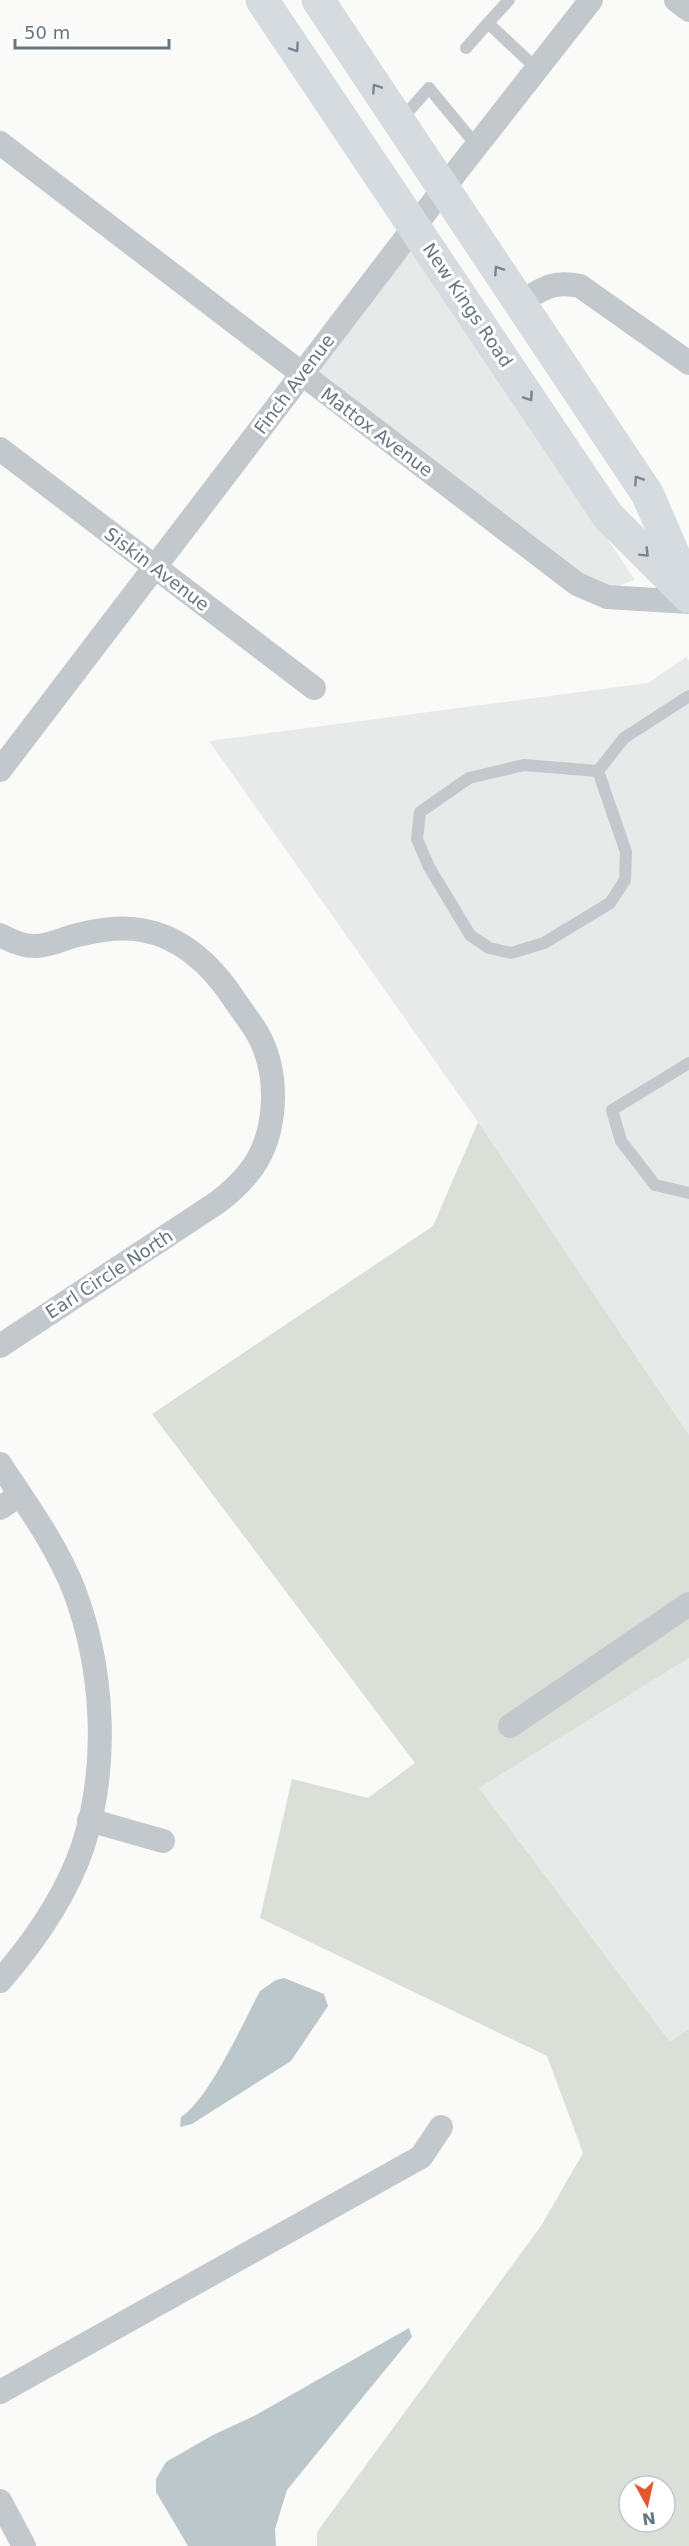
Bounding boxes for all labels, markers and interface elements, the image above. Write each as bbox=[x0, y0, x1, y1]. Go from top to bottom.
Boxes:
scale bar bbox=[15, 12, 170, 50]
text: 50 m bbox=[24, 22, 70, 43]
one-way arrow bbox=[288, 42, 299, 53]
one-way arrow bbox=[372, 83, 383, 94]
street label: New Kings Road bbox=[419, 239, 517, 371]
one-way arrow bbox=[494, 266, 505, 277]
street label: Finch Avenue bbox=[250, 330, 338, 438]
street label: Mattox Avenue bbox=[317, 383, 437, 481]
one-way arrow bbox=[522, 390, 533, 401]
one-way arrow bbox=[634, 476, 645, 487]
street label: Siskin Avenue bbox=[101, 523, 213, 615]
one-way arrow bbox=[637, 545, 648, 556]
street label: Earl Circle North bbox=[42, 1225, 176, 1323]
north arrow bbox=[617, 2474, 677, 2534]
text: N bbox=[641, 2508, 657, 2529]

